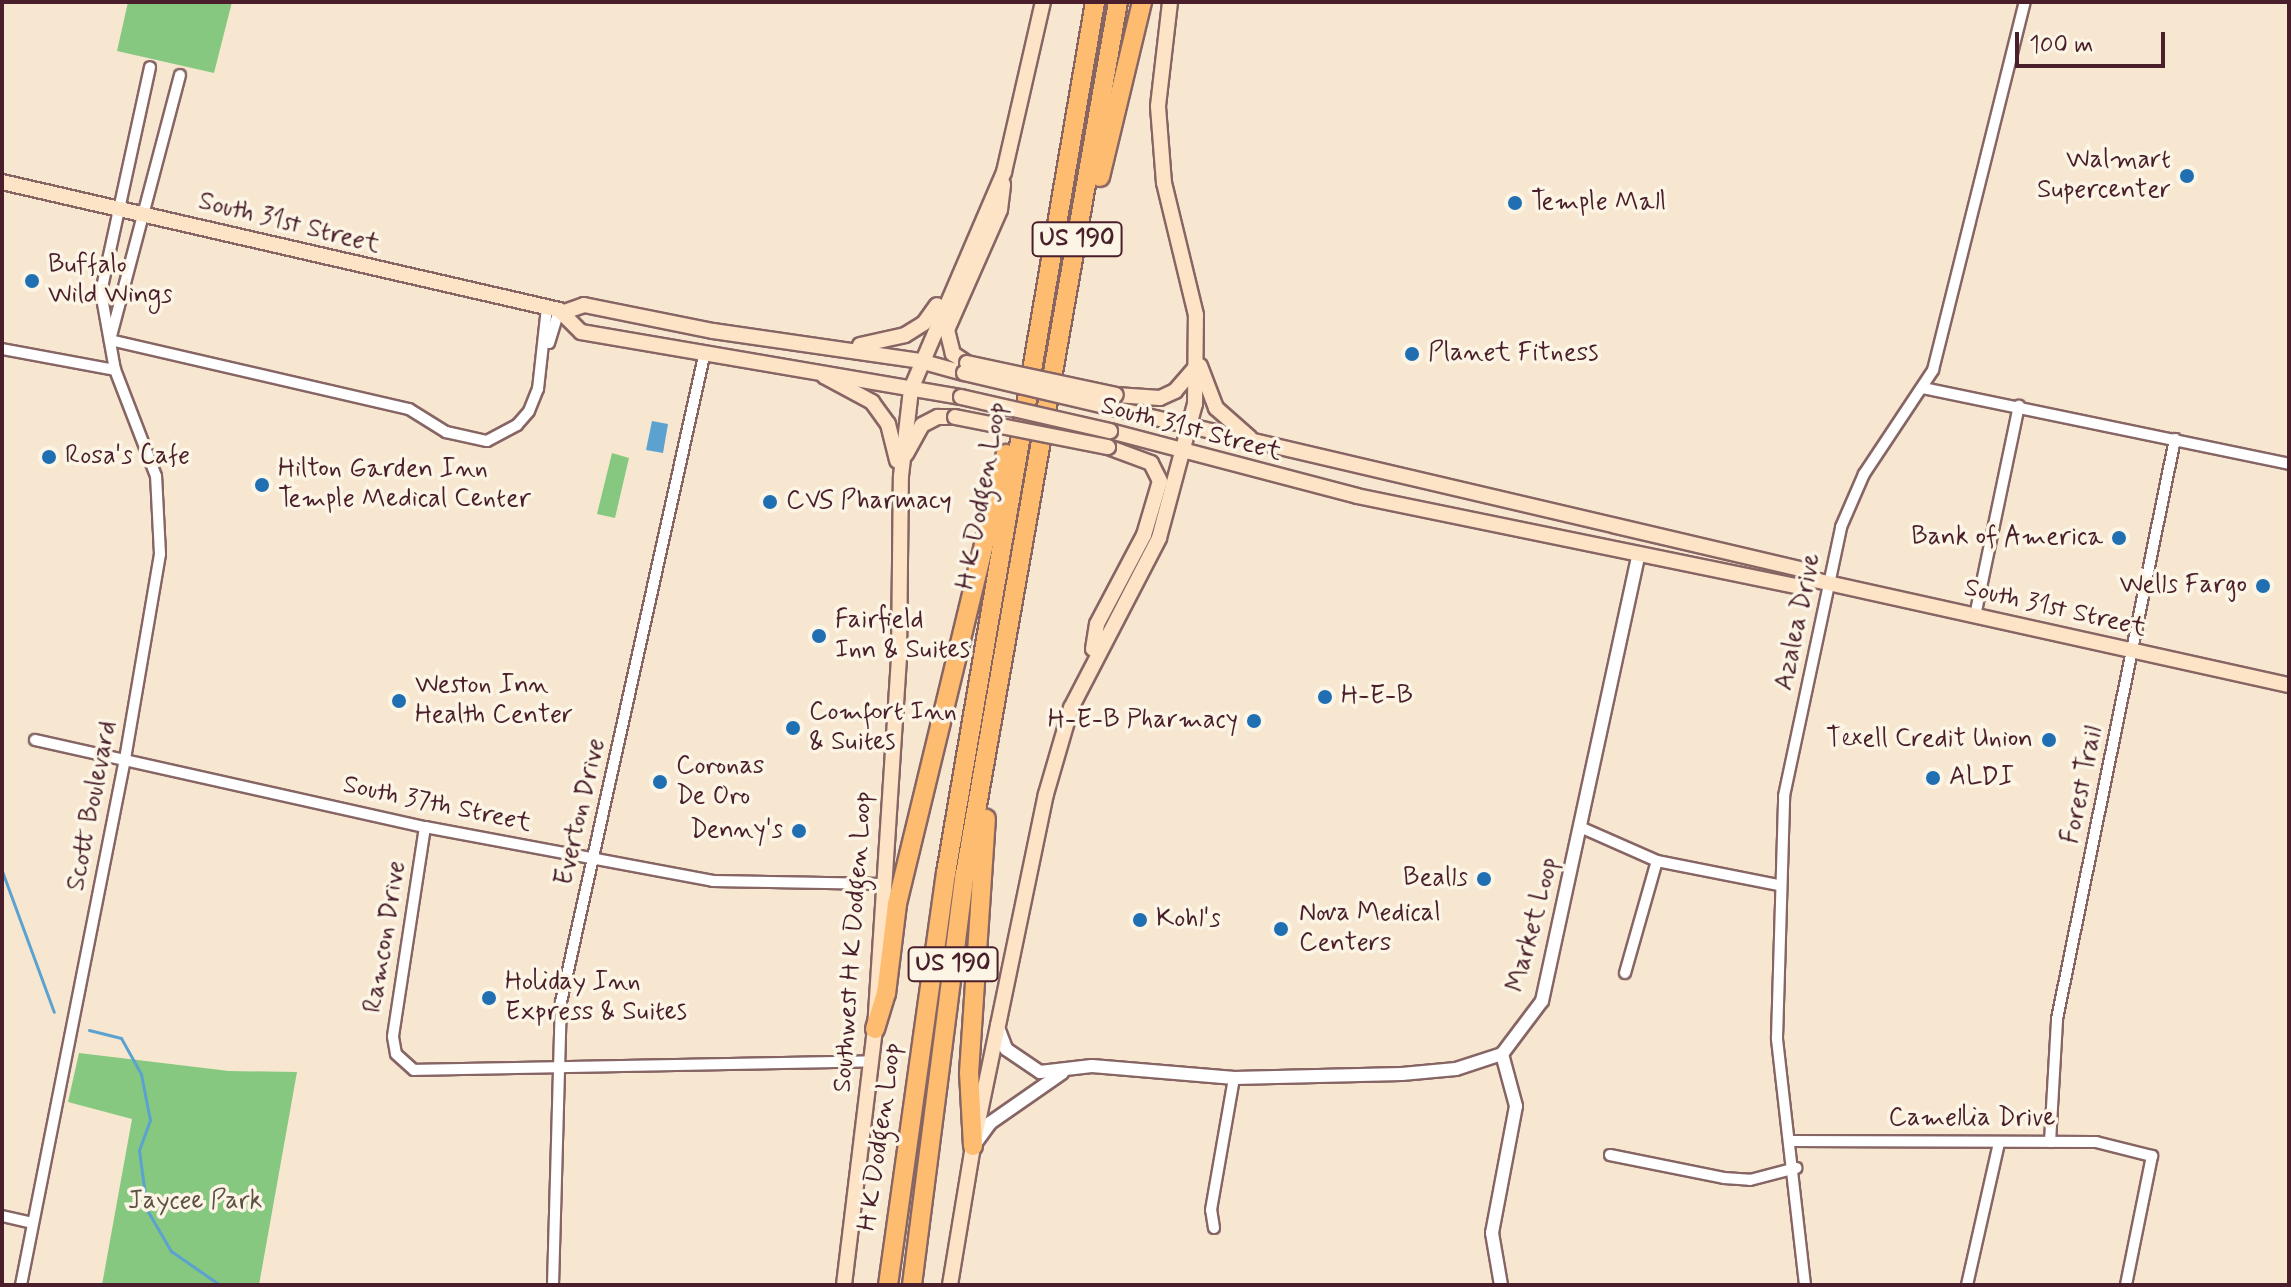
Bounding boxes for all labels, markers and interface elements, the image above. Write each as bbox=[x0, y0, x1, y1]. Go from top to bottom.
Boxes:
scale bar bbox=[2019, 16, 2169, 66]
text: 100 m bbox=[2029, 30, 2093, 61]
place label: Walmart Supercenter bbox=[2037, 145, 2171, 206]
marker: Walmart Supercenter bbox=[2178, 167, 2196, 185]
street label: South 31st Street bbox=[195, 186, 383, 262]
place label: Temple Mall bbox=[1531, 187, 1663, 219]
marker: Temple Mall bbox=[1506, 194, 1524, 212]
road number: US 190 bbox=[1031, 219, 1123, 259]
place label: Buffalo Wild Wings bbox=[48, 250, 173, 312]
marker: Buffalo Wild Wings bbox=[23, 272, 41, 290]
place label: Planet Fitness bbox=[1428, 338, 1602, 370]
marker: Planet Fitness bbox=[1403, 345, 1421, 363]
street label: South 31st Street bbox=[1097, 391, 1285, 469]
street label: H K Dodgen Loop bbox=[952, 402, 1014, 590]
place label: Rosa's Cafe bbox=[65, 441, 195, 473]
marker: Rosa's Cafe bbox=[40, 448, 58, 466]
place label: Hilton Garden Inn Temple Medical Center bbox=[278, 454, 536, 516]
marker: Hilton Garden Inn Temple Medical Center bbox=[253, 476, 271, 494]
place label: CVS Pharmacy bbox=[786, 486, 952, 518]
marker: CVS Pharmacy bbox=[761, 493, 779, 511]
place label: Bank of America bbox=[1920, 522, 2103, 554]
marker: Bank of America bbox=[2110, 529, 2128, 547]
street label: Azalea Drive bbox=[1769, 551, 1829, 693]
place label: Wells Fargo bbox=[2121, 570, 2247, 602]
street label: South 31st Street bbox=[1961, 573, 2149, 645]
marker: Wells Fargo bbox=[2254, 577, 2272, 595]
place label: Fairfield Inn & Suites bbox=[835, 605, 970, 666]
marker: Fairfield Inn & Suites bbox=[810, 627, 828, 645]
place label: Weston Inn Health Center bbox=[415, 670, 573, 732]
place label: H-E-B bbox=[1341, 681, 1413, 713]
marker: H-E-B bbox=[1316, 688, 1334, 706]
marker: Weston Inn Health Center bbox=[390, 692, 408, 710]
place label: Comfort Inn & Suites bbox=[809, 697, 952, 758]
place label: H-E-B Pharmacy bbox=[1048, 705, 1238, 737]
marker: H-E-B Pharmacy bbox=[1245, 712, 1263, 730]
street label: Scott Boulevard bbox=[61, 718, 125, 894]
marker: Comfort Inn & Suites bbox=[784, 719, 802, 737]
street label: Forest Trail bbox=[2055, 723, 2111, 847]
place label: Texell Credit Union bbox=[1821, 724, 2033, 756]
marker: Texell Credit Union bbox=[2040, 731, 2058, 749]
street label: Everton Drive bbox=[549, 736, 613, 888]
place label: Coronas De Oro bbox=[676, 751, 764, 812]
place label: ALDI bbox=[1949, 762, 2014, 794]
marker: ALDI bbox=[1924, 769, 1942, 787]
street label: South 37th Street bbox=[340, 770, 534, 840]
marker: Coronas De Oro bbox=[651, 773, 669, 791]
street label: Southwest H K Dodgen Loop bbox=[828, 793, 880, 1091]
place label: Denny's bbox=[690, 815, 783, 847]
marker: Denny's bbox=[790, 822, 808, 840]
street label: Market Loop bbox=[1501, 852, 1567, 998]
street label: Ramcon Drive bbox=[359, 860, 413, 1014]
place label: Bealls bbox=[1403, 863, 1468, 895]
marker: Bealls bbox=[1475, 870, 1493, 888]
place label: Nova Medical Centers bbox=[1299, 898, 1444, 960]
place label: Kohl's bbox=[1156, 904, 1221, 936]
marker: Kohl's bbox=[1131, 911, 1149, 929]
marker: Nova Medical Centers bbox=[1270, 918, 1292, 940]
road number: US 190 bbox=[907, 944, 999, 984]
place label: Holiday Inn Express & Suites bbox=[505, 967, 687, 1028]
marker: Holiday Inn Express & Suites bbox=[480, 989, 498, 1007]
street label: H K Dodgen Loop bbox=[853, 1043, 909, 1231]
street label: Camellia Drive bbox=[1889, 1103, 2055, 1135]
park label: Jaycee Park bbox=[128, 1186, 262, 1218]

